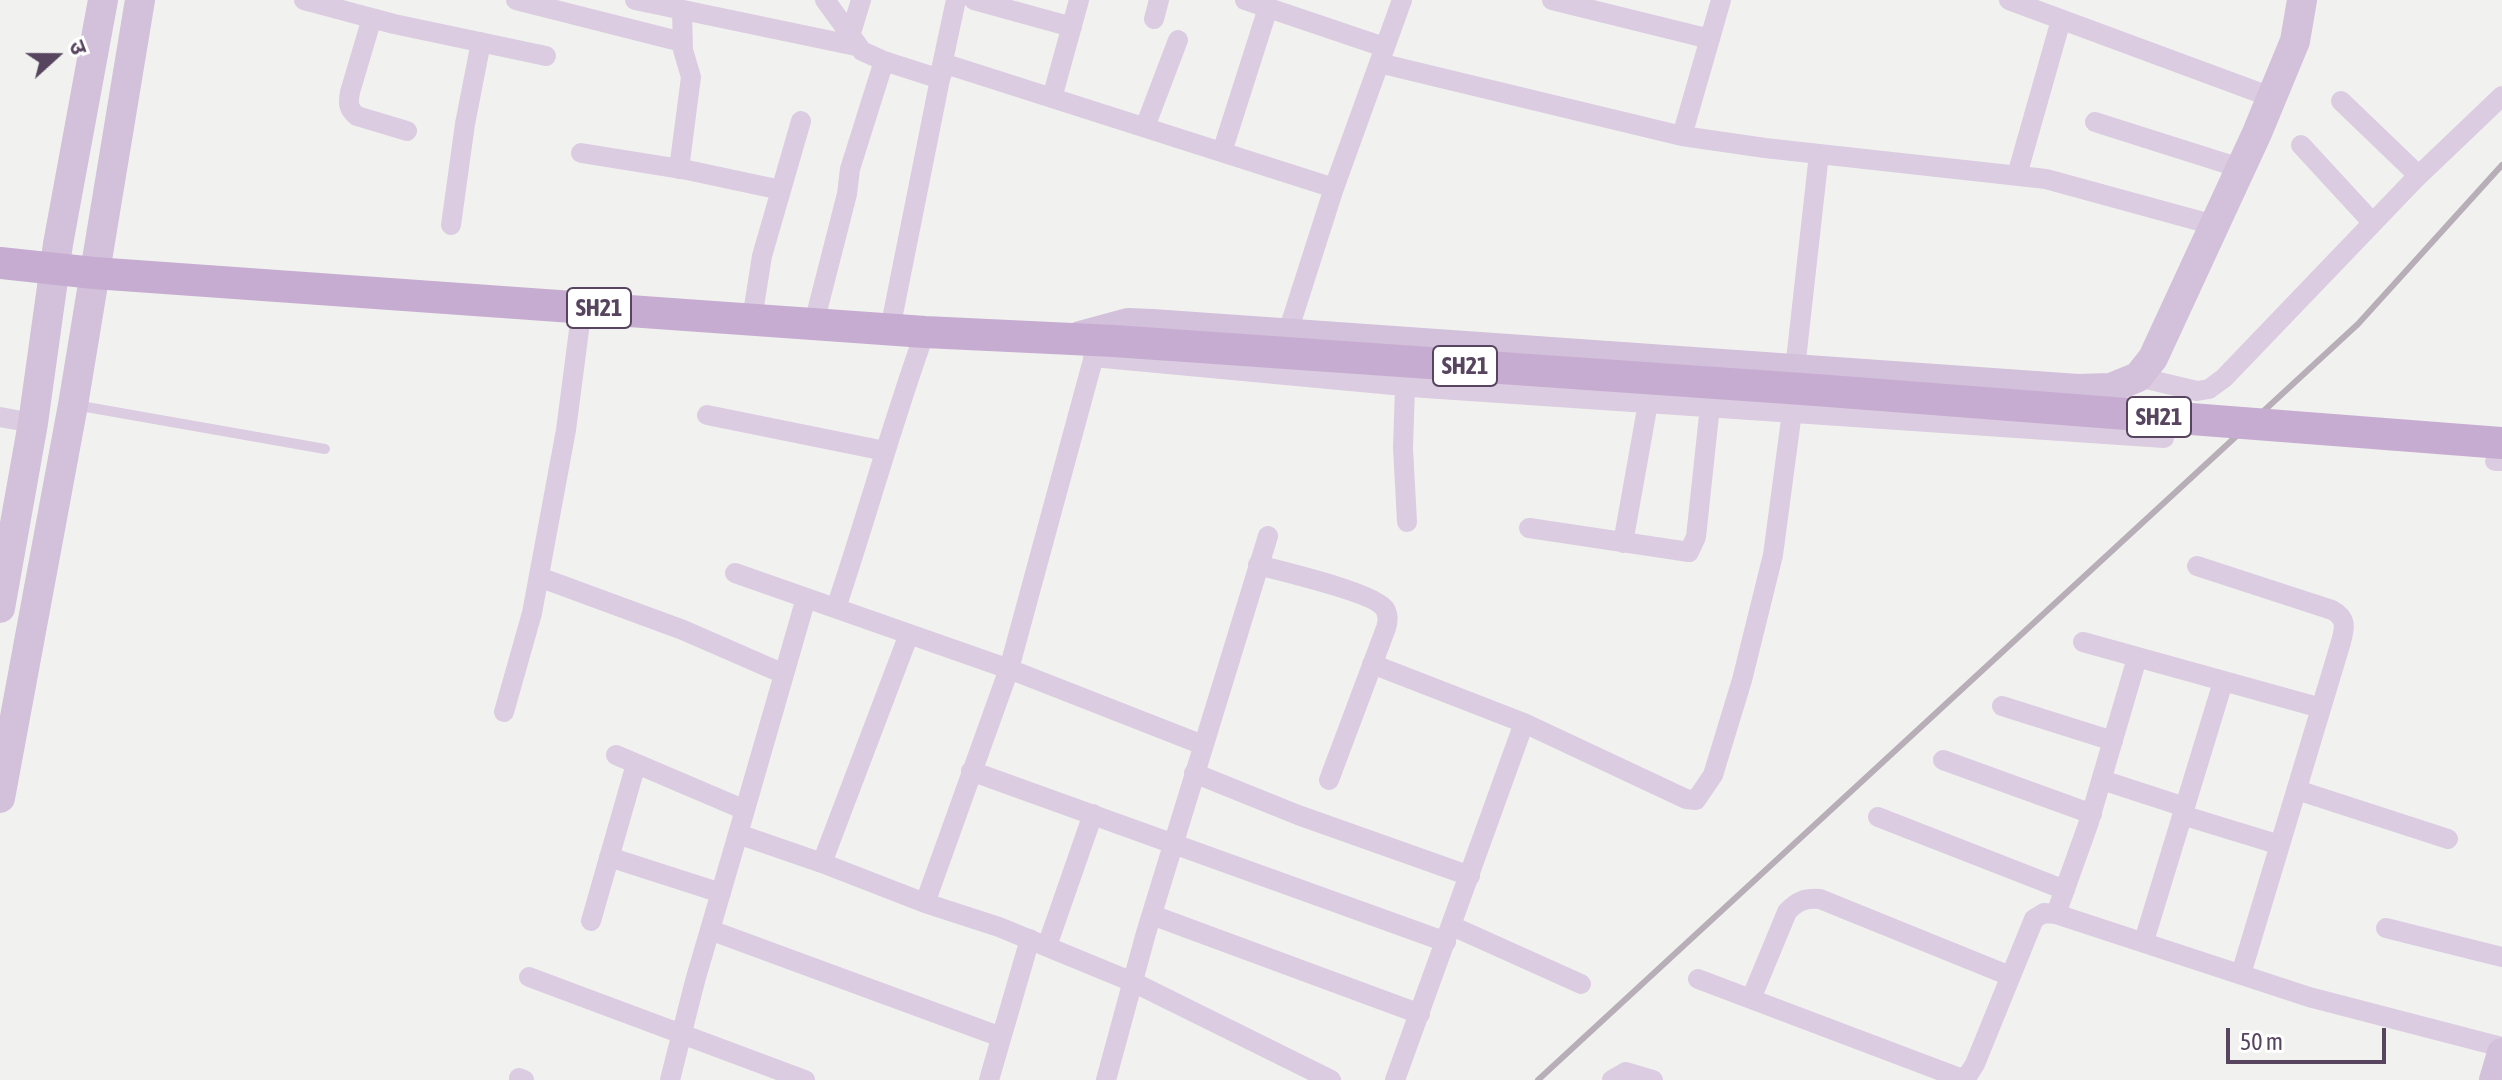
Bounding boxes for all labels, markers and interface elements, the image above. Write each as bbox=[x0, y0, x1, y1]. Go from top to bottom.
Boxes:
north arrow bbox=[16, 16, 96, 96]
text: उ bbox=[64, 37, 93, 58]
road number: SH21 bbox=[567, 288, 631, 328]
road number: SH21 bbox=[1433, 346, 1497, 386]
road number: SH21 bbox=[2127, 397, 2191, 437]
scale bar bbox=[2230, 1012, 2390, 1062]
text: 50 m bbox=[2240, 1028, 2283, 1055]

